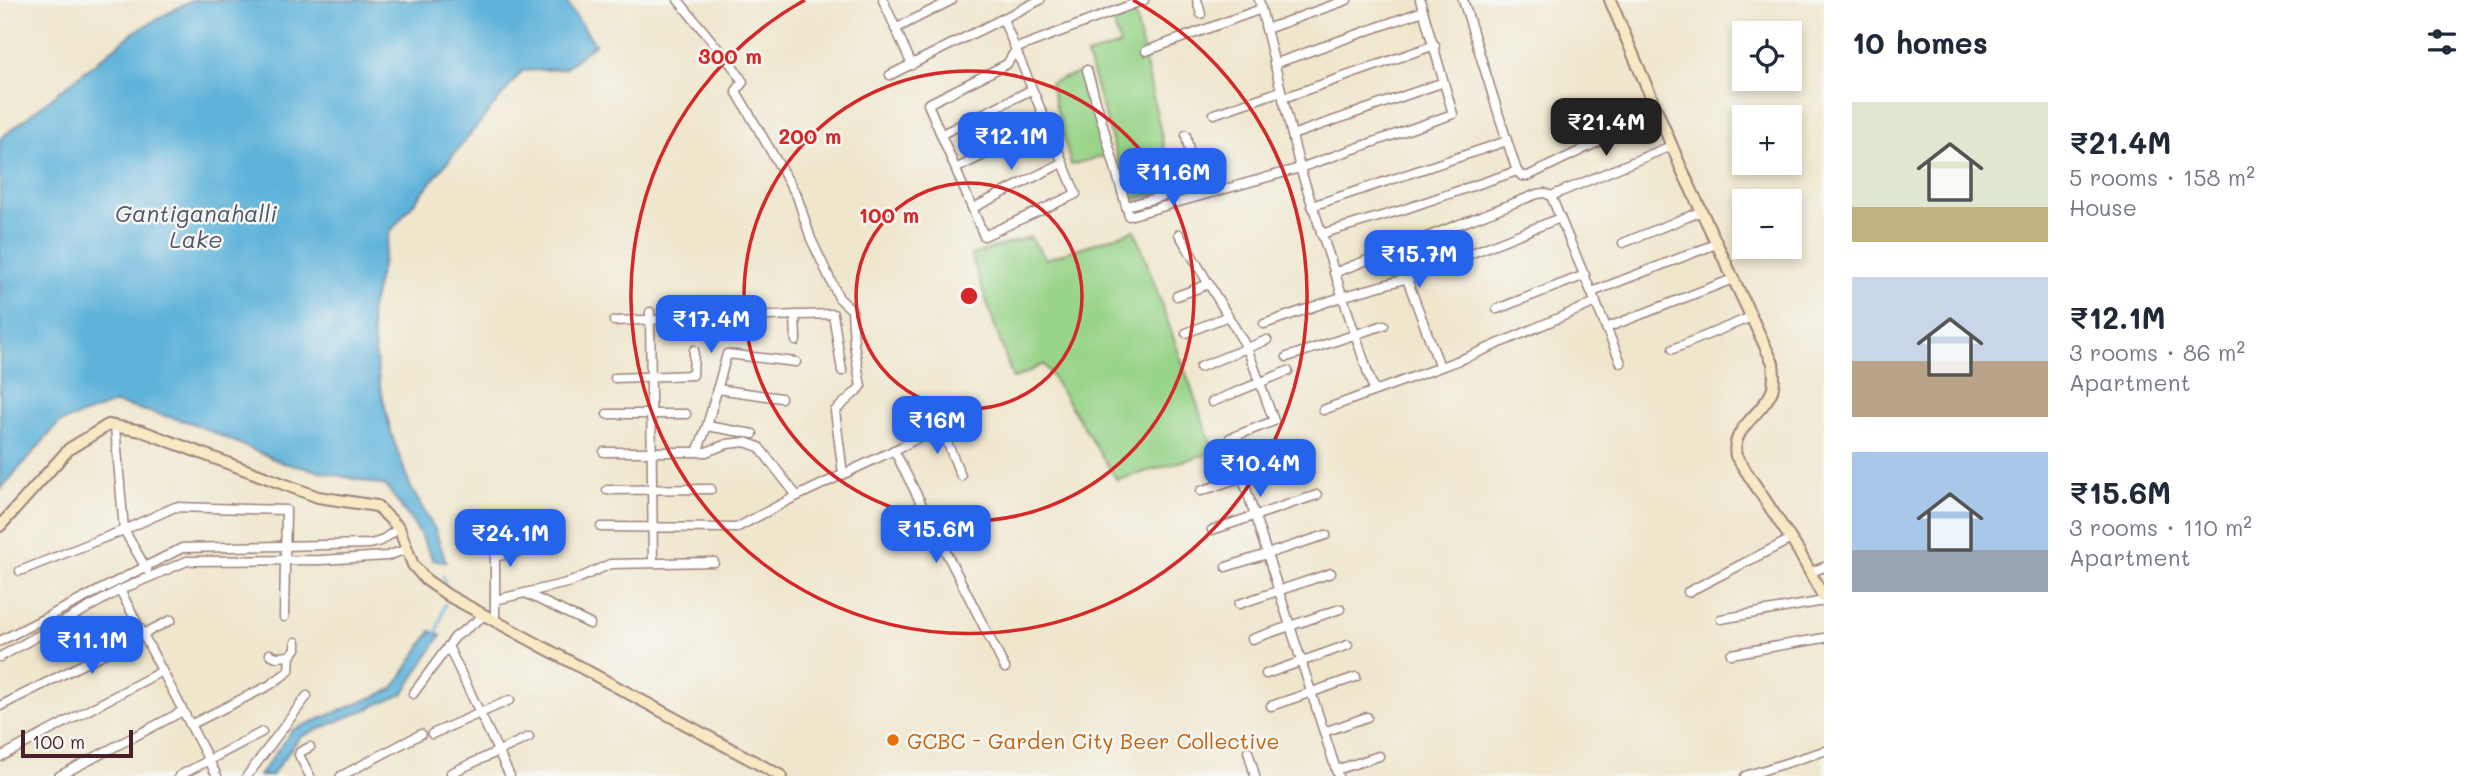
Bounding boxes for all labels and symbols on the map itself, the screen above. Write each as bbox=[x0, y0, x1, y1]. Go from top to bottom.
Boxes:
text: 300 m bbox=[698, 42, 762, 69]
pin: ₹21.4M bbox=[1549, 99, 1663, 158]
pin: ₹12.1M bbox=[954, 113, 1068, 172]
text: 200 m bbox=[779, 122, 841, 149]
pin: ₹11.6M bbox=[1116, 148, 1230, 208]
water label: Gantiganahalli Lake bbox=[115, 198, 277, 254]
text: 100 m bbox=[859, 201, 919, 228]
pin: ₹15.7M bbox=[1362, 230, 1476, 290]
centre of rings bbox=[957, 284, 981, 308]
pin: ₹17.4M bbox=[654, 296, 768, 355]
pin: ₹16M bbox=[896, 396, 978, 456]
pin: ₹10.4M bbox=[1203, 440, 1317, 499]
pin: ₹15.6M bbox=[879, 505, 993, 565]
pin: ₹24.1M bbox=[453, 510, 567, 569]
pin: ₹11.1M bbox=[35, 616, 149, 676]
scale bar bbox=[21, 727, 133, 759]
place label: GCBC - Garden City Beer Collective bbox=[907, 727, 1280, 754]
marker: GCBC - Garden City Beer Collective bbox=[885, 732, 901, 748]

